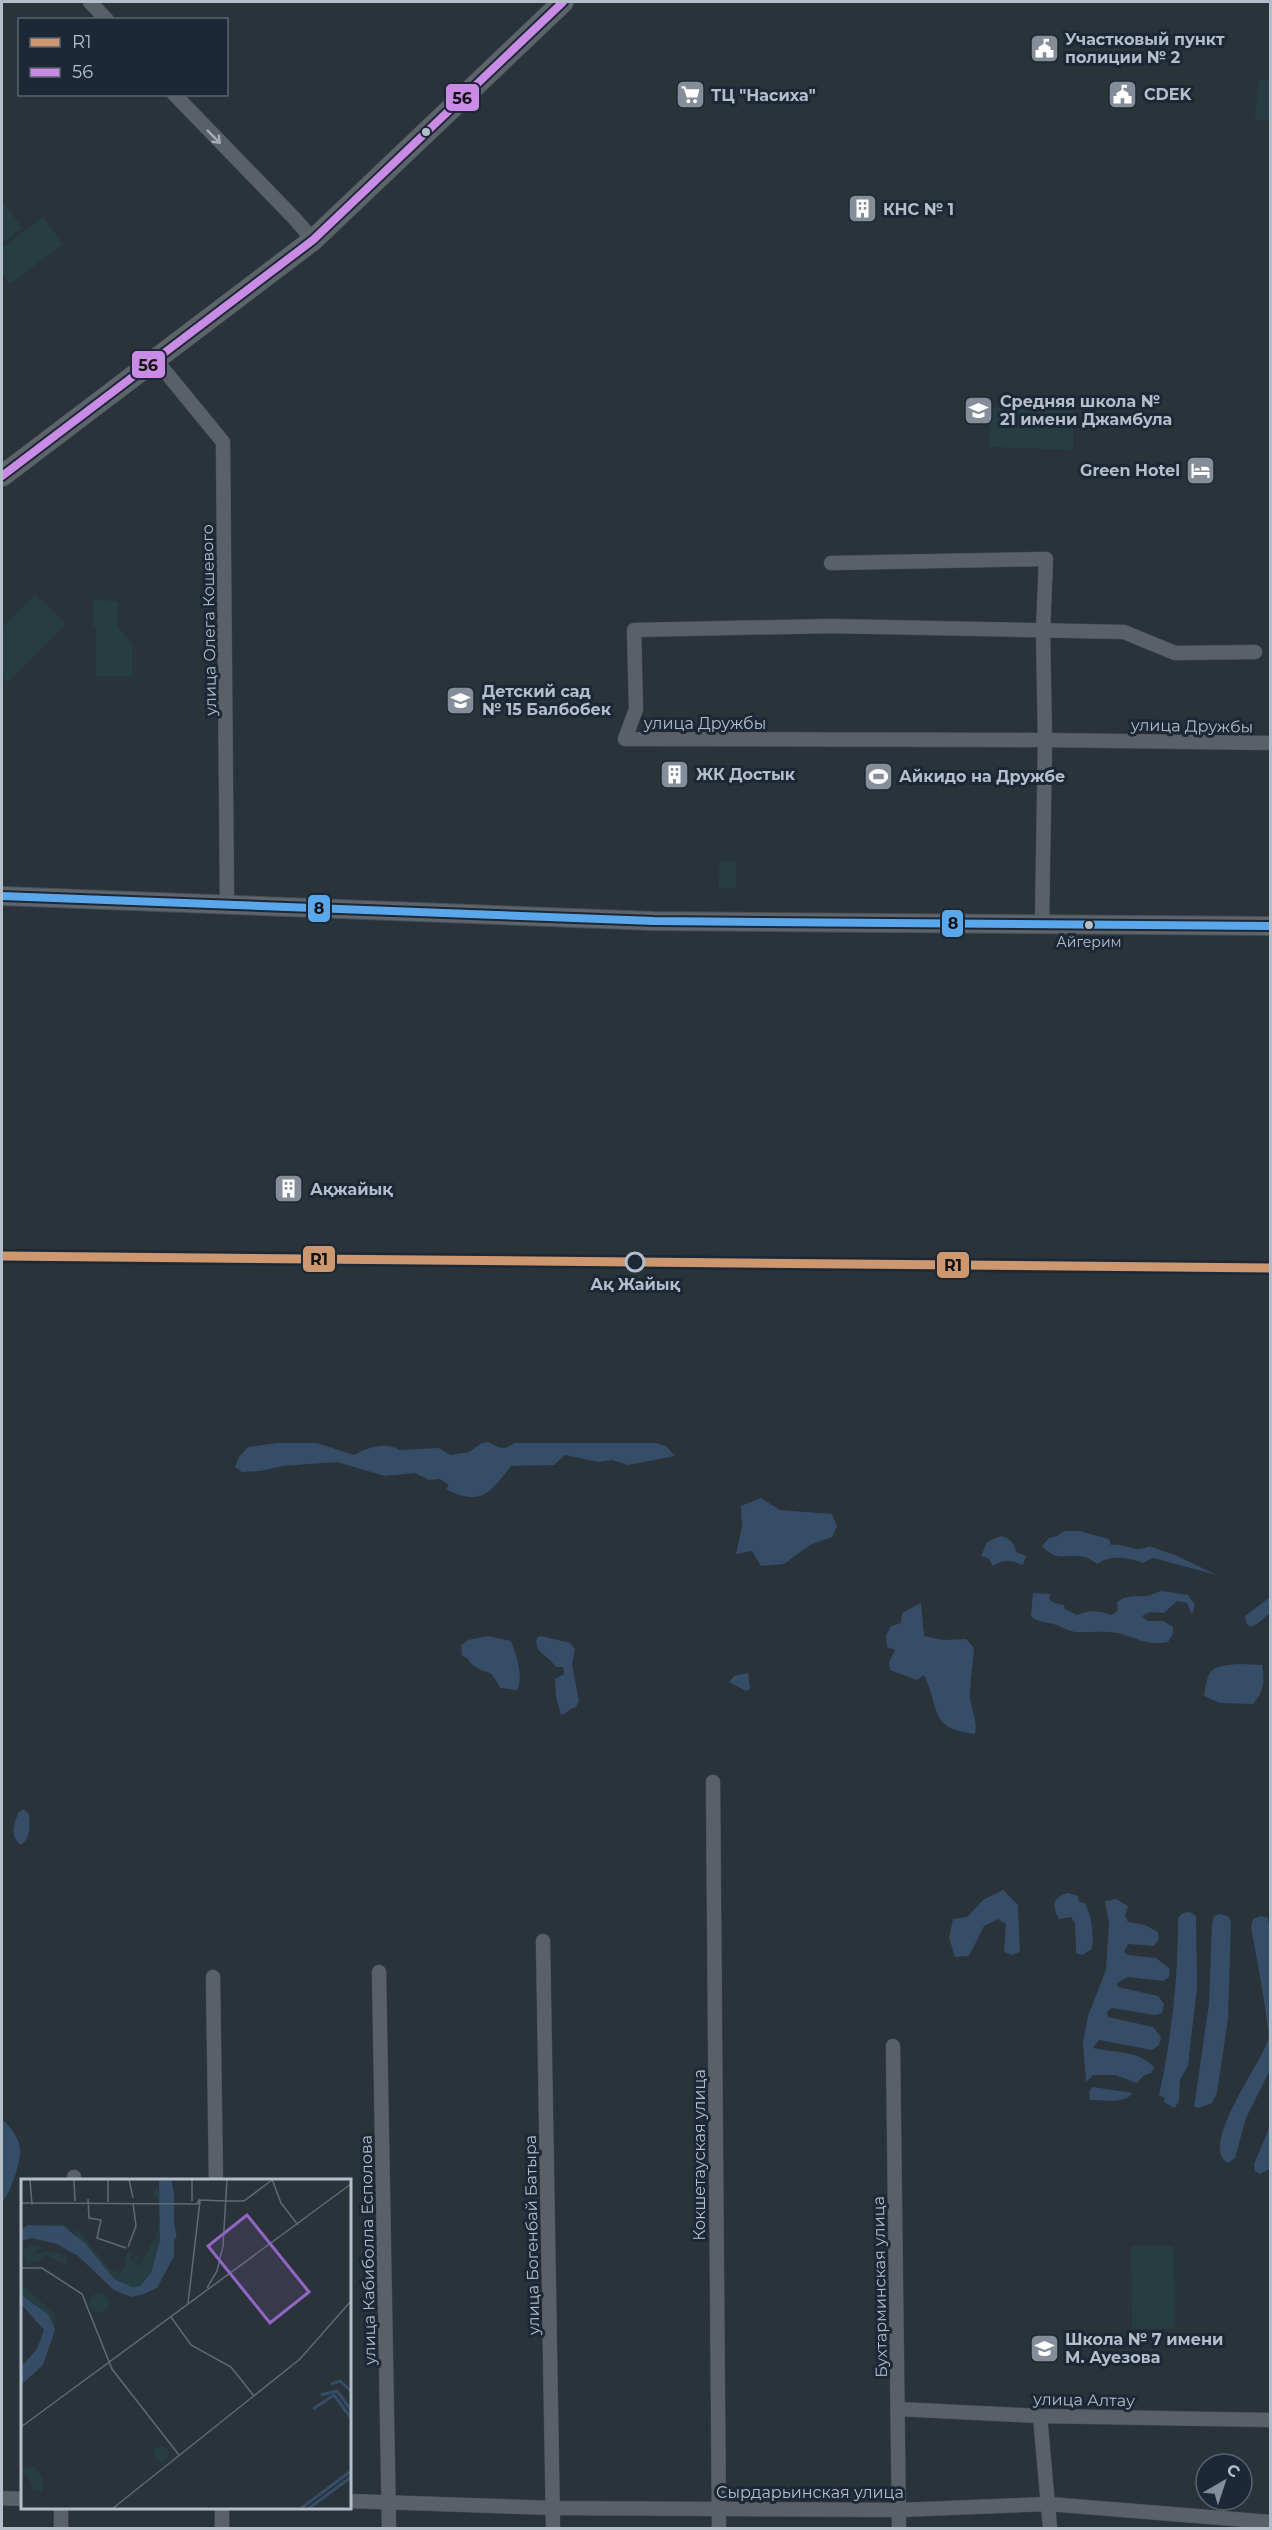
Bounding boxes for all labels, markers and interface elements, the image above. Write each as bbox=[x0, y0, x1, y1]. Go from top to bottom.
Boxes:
legend bbox=[18, 18, 228, 96]
place label: Участковый пункт полиции № 2 bbox=[1065, 30, 1225, 67]
text: R1 bbox=[72, 31, 92, 53]
public building icon: Участковый пункт полиции № 2 bbox=[1028, 32, 1060, 64]
text: 56 bbox=[72, 61, 93, 83]
public building icon: CDEK bbox=[1107, 78, 1139, 110]
supermarket icon: ТЦ "Насиха" bbox=[674, 79, 706, 111]
line badge: 56 bbox=[445, 83, 480, 112]
place label: CDEK bbox=[1144, 85, 1193, 104]
place label: ТЦ "Насиха" bbox=[711, 86, 816, 105]
text: 56 bbox=[452, 89, 472, 108]
unlabelled marker bbox=[420, 126, 432, 138]
one-way arrow bbox=[207, 129, 222, 144]
building icon: КНС № 1 bbox=[846, 193, 878, 225]
place label: КНС № 1 bbox=[883, 200, 954, 219]
line badge: 56 bbox=[131, 350, 166, 379]
text: 56 bbox=[138, 356, 158, 375]
place label: Средняя школа № 21 имени Джамбула bbox=[1000, 392, 1172, 429]
school or university icon: Средняя школа № 21 имени Джамбула bbox=[963, 394, 995, 426]
hotel icon: Green Hotel bbox=[1185, 454, 1217, 486]
place label: Green Hotel bbox=[1080, 461, 1180, 480]
street label: улица Олега Кошевого bbox=[198, 524, 220, 717]
place label: Детский сад № 15 Балбобек bbox=[482, 682, 612, 719]
school or university icon: Детский сад № 15 Балбобек bbox=[445, 684, 477, 716]
street label: улица Дружбы bbox=[643, 714, 766, 733]
street label: улица Дружбы bbox=[1130, 715, 1253, 737]
building icon: ЖК Достык bbox=[659, 758, 691, 790]
sports icon: Айкидо на Дружбе bbox=[862, 760, 894, 792]
place label: ЖК Достык bbox=[696, 765, 796, 784]
place label: Айкидо на Дружбе bbox=[899, 767, 1065, 786]
line badge: 8 bbox=[307, 894, 331, 923]
text: 8 bbox=[314, 899, 324, 918]
line badge: 8 bbox=[941, 909, 964, 938]
text: 8 bbox=[948, 914, 958, 933]
marker: Айгерим bbox=[1083, 919, 1095, 931]
place label: Айгерим bbox=[1056, 933, 1122, 951]
building icon: Ақжайық bbox=[273, 1173, 305, 1205]
place label: Ақжайық bbox=[310, 1180, 393, 1199]
line badge: R1 bbox=[302, 1245, 336, 1273]
text: R1 bbox=[310, 1250, 328, 1269]
line badge: R1 bbox=[936, 1251, 970, 1279]
marker: Ақ Жайық bbox=[625, 1252, 645, 1272]
text: R1 bbox=[944, 1256, 962, 1275]
place label: Ақ Жайық bbox=[590, 1275, 681, 1294]
street label: Кокшетауская улица bbox=[690, 2069, 709, 2241]
street label: улица Кабиболла Есполова bbox=[356, 2135, 380, 2366]
street label: улица Богенбай Батыра bbox=[521, 2135, 543, 2336]
inset map bbox=[21, 2179, 351, 2509]
street label: Бухтарминская улица bbox=[869, 2196, 891, 2378]
place label: Школа № 7 имени М. Ауезова bbox=[1065, 2330, 1223, 2367]
school or university icon: Школа № 7 имени М. Ауезова bbox=[1028, 2332, 1060, 2364]
street label: улица Алтау bbox=[1032, 2390, 1135, 2410]
north arrow bbox=[1194, 2452, 1254, 2512]
text: С bbox=[1223, 2460, 1244, 2482]
street label: Сырдарьинская улица bbox=[716, 2483, 904, 2502]

